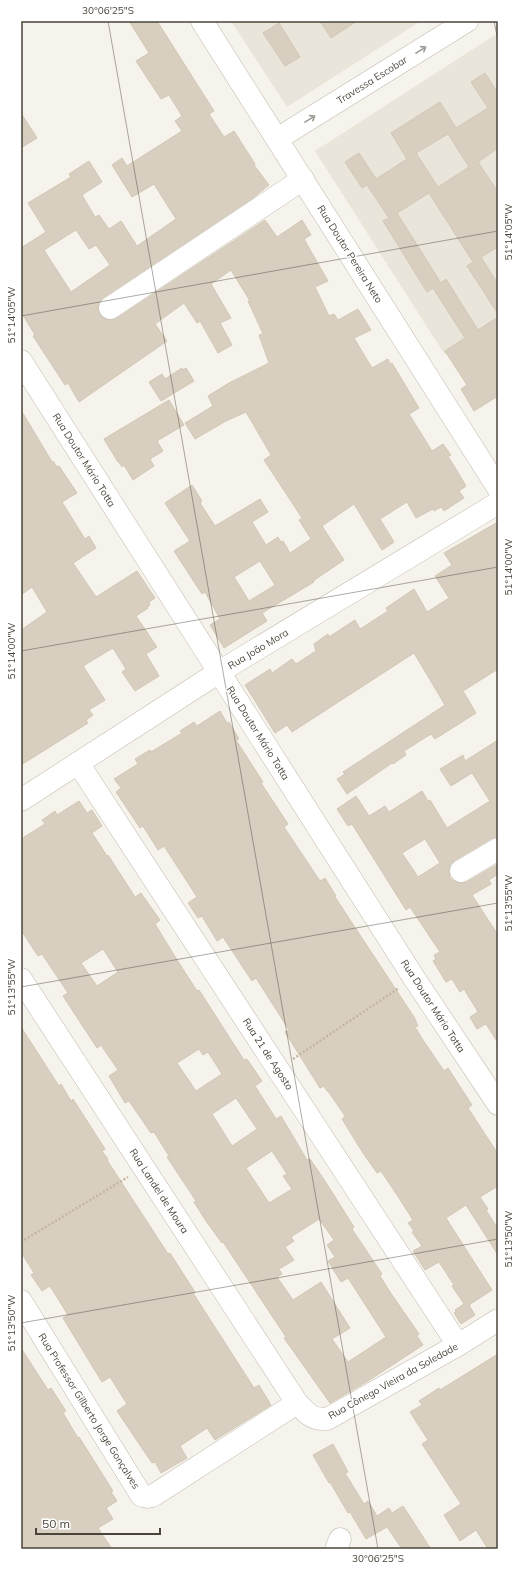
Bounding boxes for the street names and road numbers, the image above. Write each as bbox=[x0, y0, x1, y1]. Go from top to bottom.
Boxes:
street label: Travessa Escobar bbox=[334, 53, 410, 107]
street label: Rua Doutor Pereira Neto bbox=[315, 203, 386, 306]
street label: Rua Doutor Mário Totta bbox=[50, 411, 118, 509]
street label: Rua João Mora bbox=[225, 626, 291, 672]
street label: Rua Doutor Mário Totta bbox=[224, 684, 292, 782]
street label: Rua Doutor Mário Totta bbox=[398, 957, 468, 1055]
street label: Rua 21 de Agosto bbox=[240, 1016, 296, 1093]
street label: Rua Landel de Moura bbox=[127, 1146, 191, 1236]
street label: Rua Professor Gilberto Jorge Gonçalves bbox=[35, 1331, 143, 1491]
street label: Rua Cônego Vieira da Soledade bbox=[326, 1340, 460, 1422]

